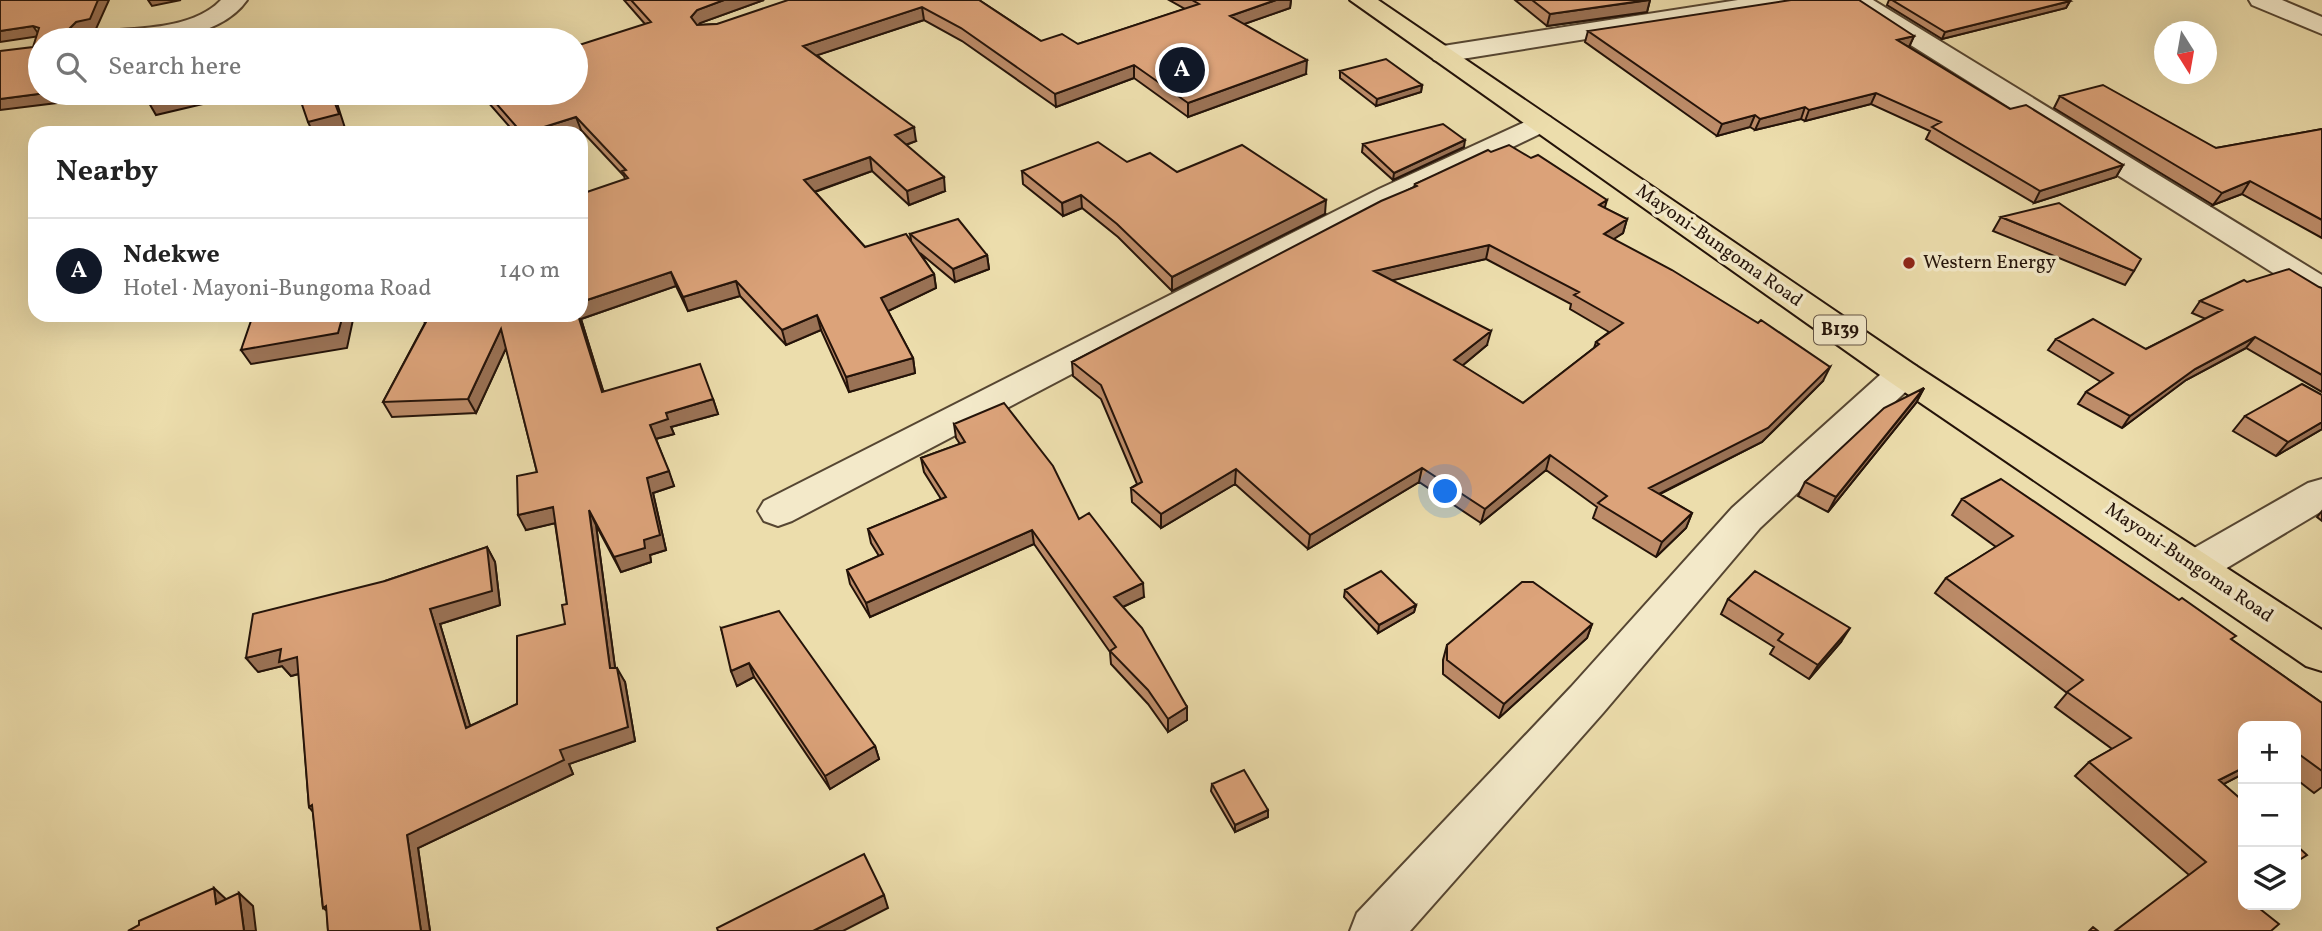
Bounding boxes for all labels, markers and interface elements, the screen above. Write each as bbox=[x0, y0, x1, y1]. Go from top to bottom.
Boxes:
north arrow bbox=[2154, 21, 2217, 84]
search box bbox=[28, 28, 588, 105]
pin: A bbox=[1159, 44, 1205, 96]
icon: search bbox=[52, 48, 90, 86]
text: Search here bbox=[108, 49, 241, 85]
text: Nearby bbox=[56, 151, 158, 193]
street label: Mayoni-Bungoma Road bbox=[1630, 179, 1808, 313]
text: Ndekwe bbox=[123, 237, 220, 273]
place label: Western Energy bbox=[1923, 250, 2056, 276]
text: A bbox=[71, 255, 87, 287]
text: 140 m bbox=[499, 255, 560, 287]
marker: Western Energy bbox=[1901, 255, 1917, 271]
text: Hotel · Mayoni-Bungoma Road bbox=[123, 273, 431, 305]
road number: B139 bbox=[1814, 316, 1866, 344]
your location bbox=[1428, 474, 1462, 508]
street label: Mayoni-Bungoma Road bbox=[2100, 497, 2278, 629]
map controls bbox=[2238, 721, 2301, 910]
button: + bbox=[2238, 721, 2301, 784]
button: − bbox=[2238, 784, 2301, 847]
button: layers bbox=[2238, 847, 2301, 910]

